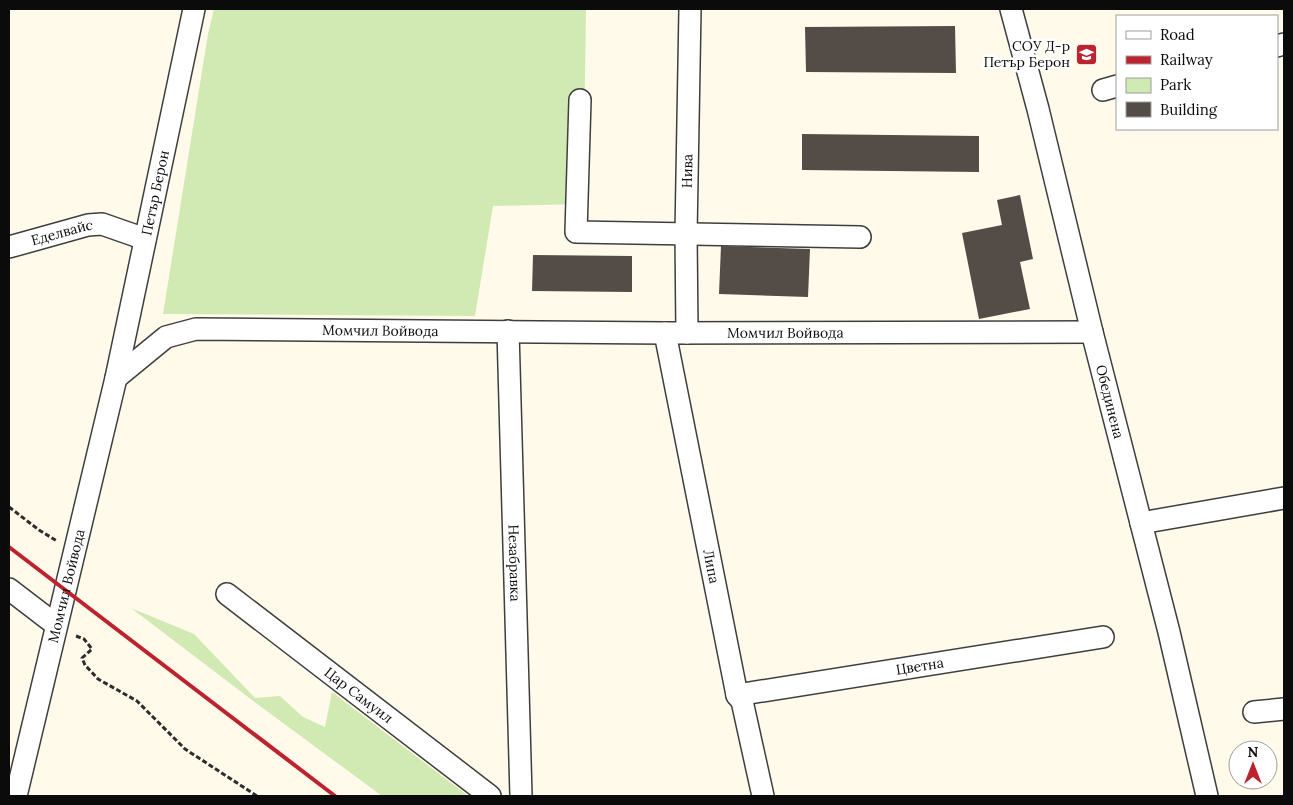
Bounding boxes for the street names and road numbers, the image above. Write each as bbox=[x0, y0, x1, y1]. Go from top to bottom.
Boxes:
street label: Петър Берон bbox=[137, 148, 173, 237]
street label: Нива bbox=[678, 154, 696, 188]
street label: Еделвайс bbox=[29, 216, 93, 249]
street label: Момчил Войвода bbox=[322, 321, 439, 340]
street label: Момчил Войвода bbox=[727, 324, 844, 342]
street label: Обединена bbox=[1092, 363, 1128, 441]
street label: Незабравка bbox=[504, 524, 525, 602]
street label: Момчил Войвода bbox=[44, 527, 89, 645]
street label: Липа bbox=[699, 548, 724, 585]
street label: Цветна bbox=[894, 653, 945, 679]
street label: Цар Самуил bbox=[321, 663, 397, 727]

